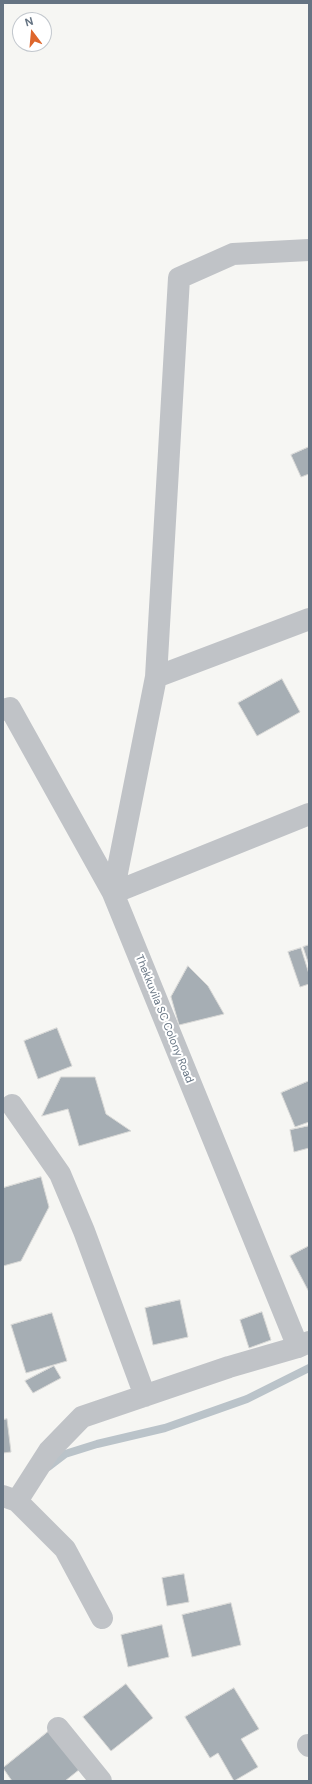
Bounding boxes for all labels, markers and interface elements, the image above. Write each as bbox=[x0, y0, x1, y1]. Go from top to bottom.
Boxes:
north arrow bbox=[12, 12, 52, 52]
text: N bbox=[23, 14, 35, 29]
street label: Thekkuvila SC Colony Road bbox=[132, 953, 196, 1085]

